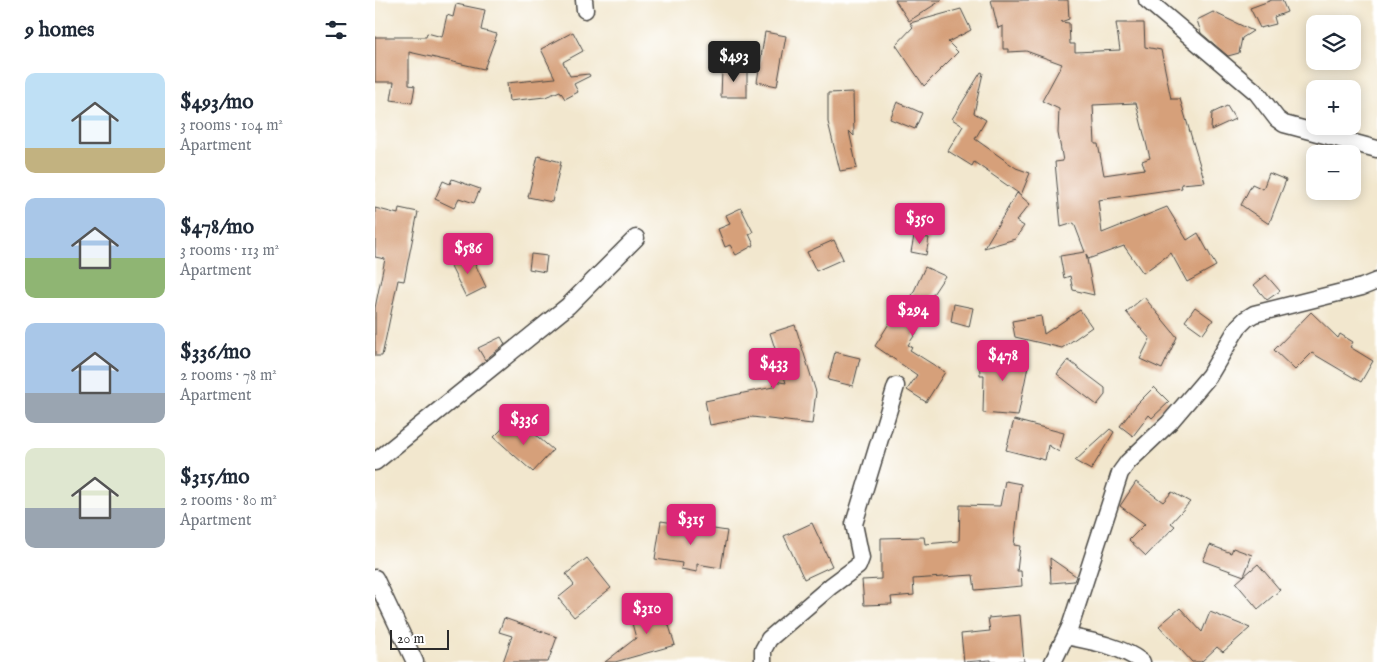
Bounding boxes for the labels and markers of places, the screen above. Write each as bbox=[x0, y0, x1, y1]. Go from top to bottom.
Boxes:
pin: $493 bbox=[704, 41, 764, 83]
pin: $350 bbox=[890, 202, 950, 245]
pin: $586 bbox=[438, 232, 498, 275]
pin: $294 bbox=[883, 294, 943, 337]
pin: $478 bbox=[973, 340, 1033, 382]
pin: $433 bbox=[744, 348, 804, 390]
pin: $336 bbox=[494, 404, 554, 446]
pin: $315 bbox=[661, 504, 721, 546]
pin: $310 bbox=[617, 592, 677, 635]

